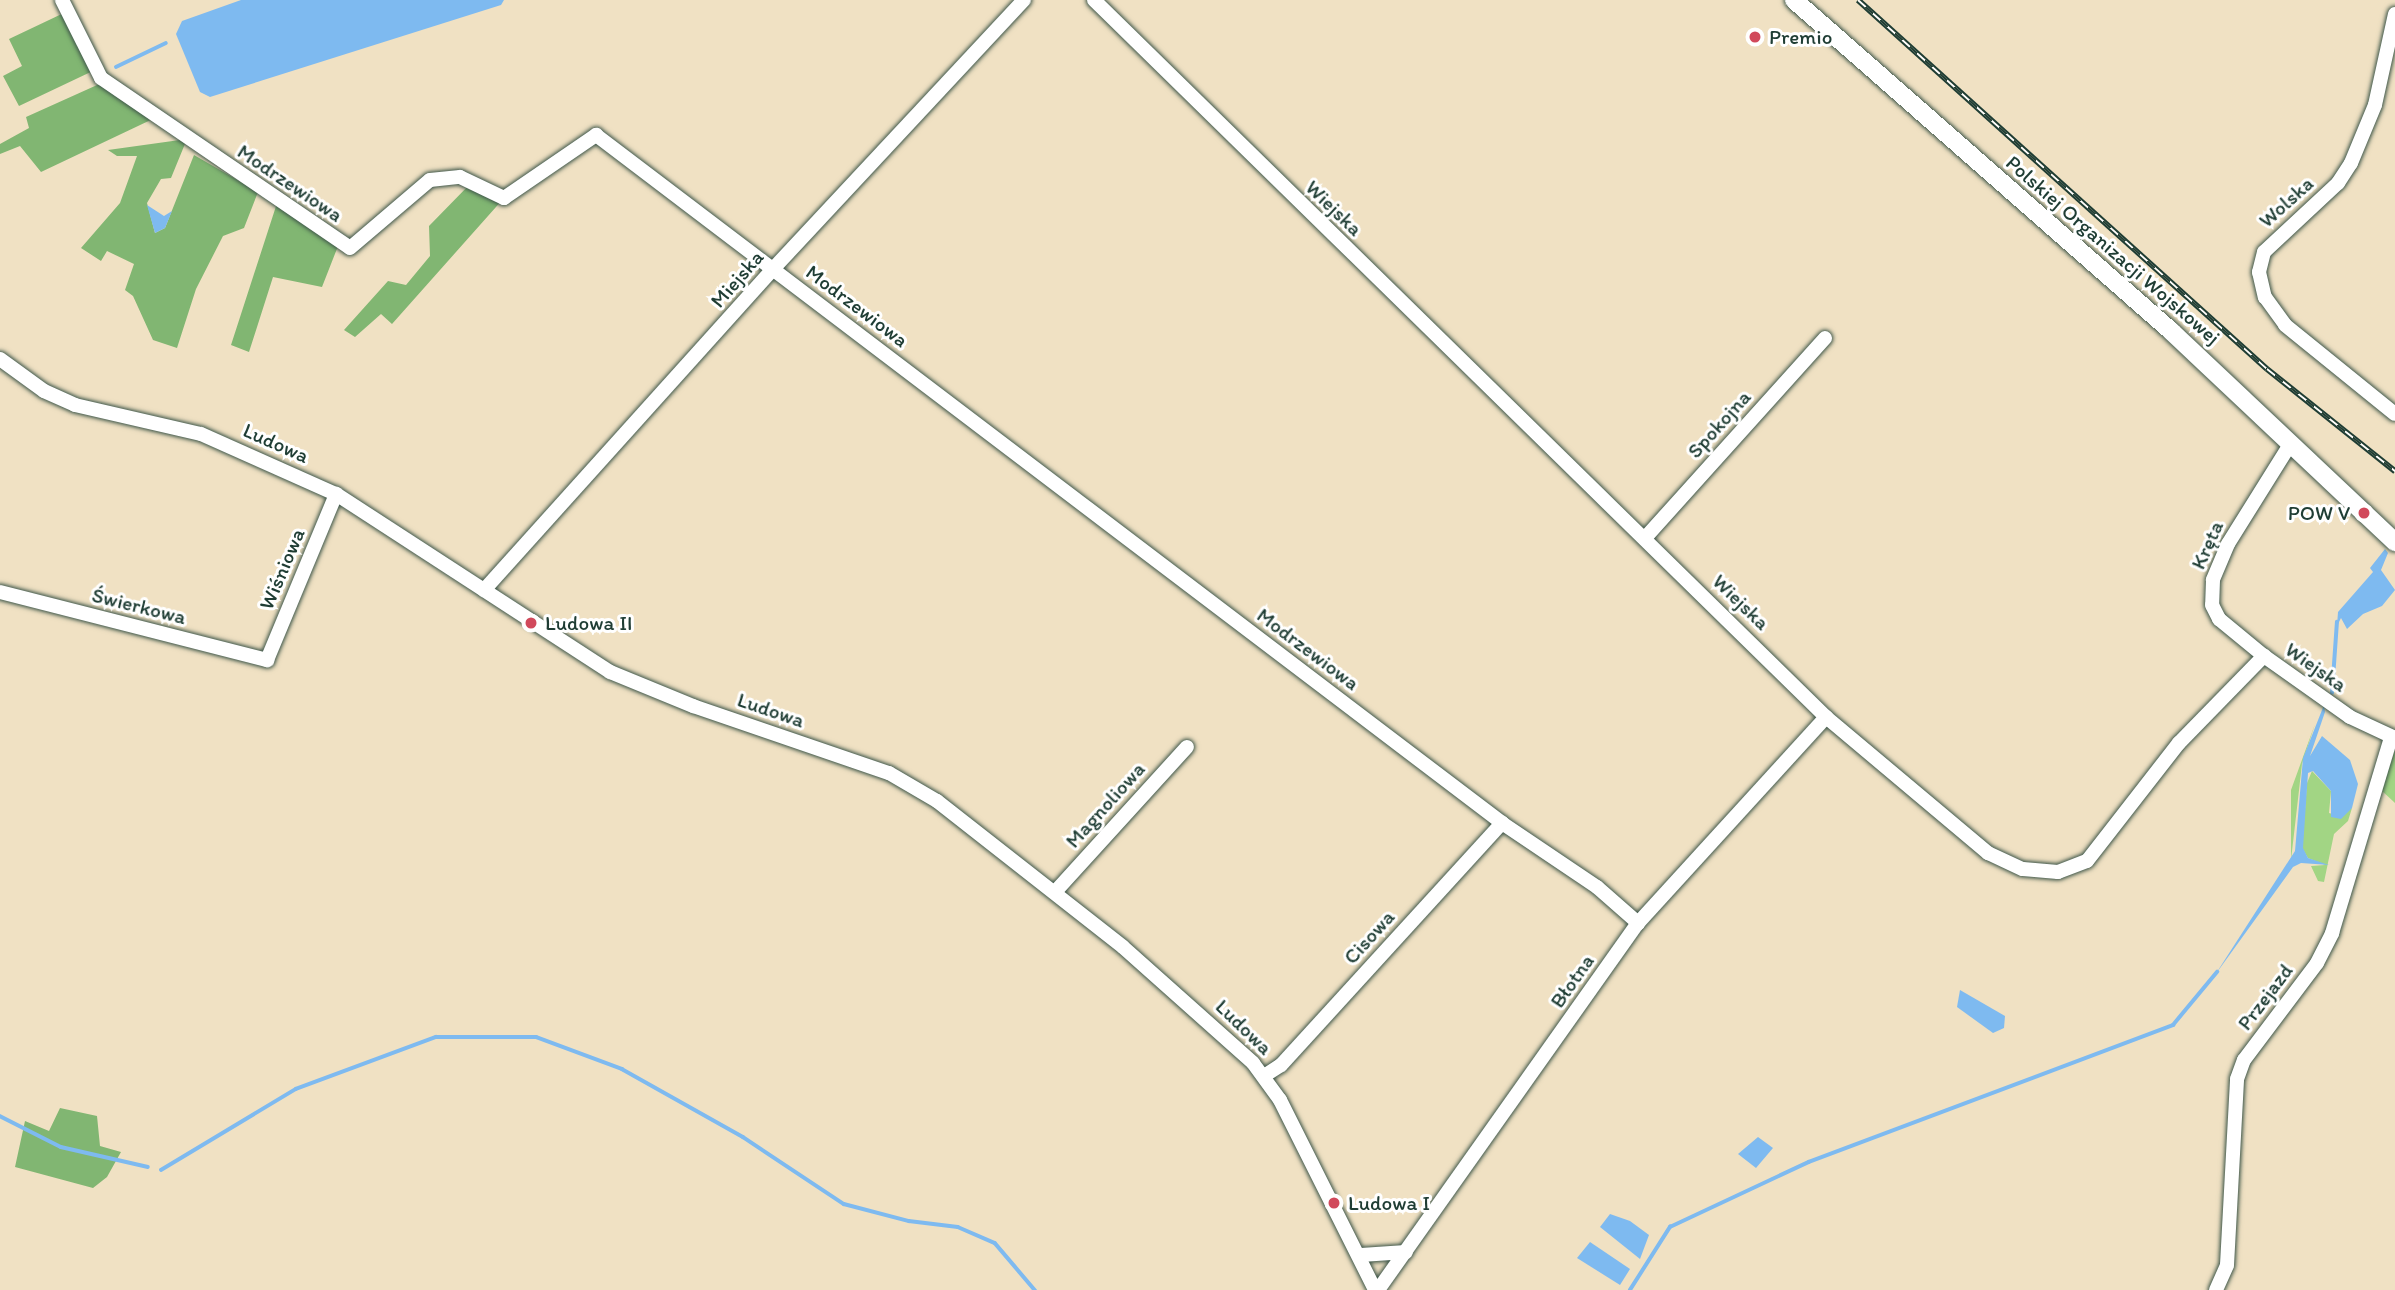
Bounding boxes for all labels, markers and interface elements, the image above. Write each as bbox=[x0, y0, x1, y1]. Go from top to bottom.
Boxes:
place label: Premio bbox=[1769, 24, 1832, 50]
marker: Premio bbox=[1747, 29, 1763, 45]
street label: Modrzewiowa bbox=[233, 139, 347, 227]
street label: Polskiej Organizacji Wojskowej bbox=[2001, 150, 2225, 350]
street label: Wolska bbox=[2254, 171, 2318, 233]
street label: Wiejska bbox=[1300, 175, 1368, 241]
street label: Miejska bbox=[705, 245, 769, 313]
street label: Modrzewiowa bbox=[801, 259, 913, 353]
street label: Spokojna bbox=[1682, 385, 1756, 463]
street label: Ludowa bbox=[239, 417, 313, 469]
place label: POW V bbox=[2288, 500, 2350, 526]
marker: POW V bbox=[2356, 505, 2372, 521]
street label: Kręta bbox=[2185, 517, 2229, 573]
street label: Wiśniowa bbox=[254, 525, 310, 613]
street label: Wiejska bbox=[1707, 569, 1775, 635]
street label: Świerkowa bbox=[89, 582, 189, 630]
street label: Modrzewiowa bbox=[1252, 602, 1364, 696]
place label: Ludowa II bbox=[545, 610, 633, 636]
marker: Ludowa II bbox=[523, 615, 539, 631]
street label: Wiejska bbox=[2280, 637, 2352, 697]
street label: Ludowa bbox=[734, 687, 808, 733]
street label: Magnoliowa bbox=[1060, 757, 1150, 853]
street label: Cisowa bbox=[1338, 905, 1400, 969]
street label: Błotna bbox=[1545, 949, 1599, 1013]
street label: Przejazd bbox=[2232, 959, 2298, 1035]
street label: Ludowa bbox=[1210, 994, 1278, 1060]
place label: Ludowa I bbox=[1348, 1190, 1430, 1216]
marker: Ludowa I bbox=[1326, 1195, 1342, 1211]

